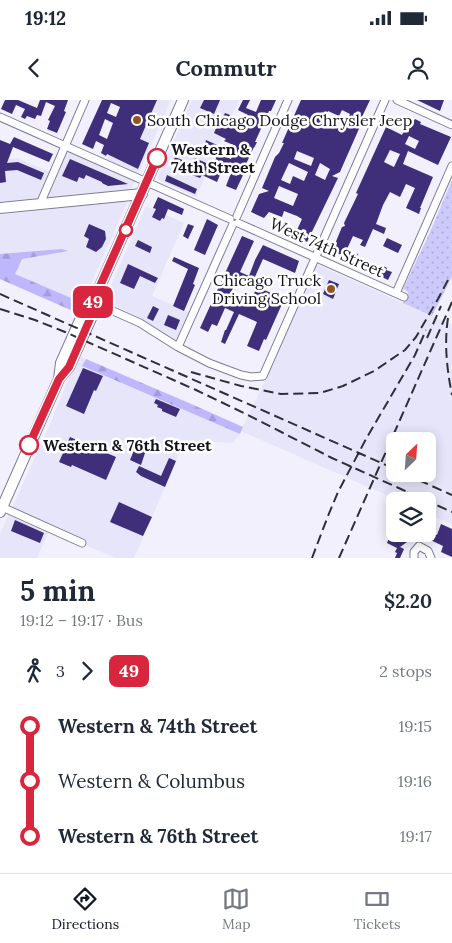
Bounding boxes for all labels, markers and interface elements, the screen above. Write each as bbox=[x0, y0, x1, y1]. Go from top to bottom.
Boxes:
text: 19:12 bbox=[25, 6, 66, 30]
icon: back bbox=[20, 54, 48, 82]
text: Commutr bbox=[175, 54, 277, 82]
icon: person bbox=[404, 54, 432, 82]
place label: South Chicago Dodge Chrysler Jeep bbox=[147, 110, 412, 130]
marker: South Chicago Dodge Chrysler Jeep bbox=[131, 114, 143, 126]
place label: Western & 74th Street bbox=[171, 139, 256, 177]
marker: Western & 74th Street bbox=[147, 148, 167, 168]
street label: West 74th Street bbox=[267, 213, 388, 281]
unlabelled marker bbox=[119, 223, 133, 237]
place label: Chicago Truck Driving School bbox=[212, 270, 321, 308]
marker: Chicago Truck Driving School bbox=[325, 283, 337, 295]
line badge: 49 bbox=[70, 286, 116, 318]
text: 49 bbox=[83, 290, 103, 313]
north arrow bbox=[386, 432, 436, 482]
map controls bbox=[386, 432, 436, 542]
marker: Western & 76th Street bbox=[19, 435, 39, 455]
place label: Western & 76th Street bbox=[43, 435, 212, 455]
button: layers bbox=[386, 492, 436, 542]
text: 5 min bbox=[20, 573, 95, 609]
text: $2.20 bbox=[384, 589, 432, 613]
text: 19:12 – 19:17 · Bus bbox=[20, 610, 143, 630]
icon: walk bbox=[20, 657, 48, 685]
icon: forward bbox=[73, 657, 101, 685]
text: 49 bbox=[119, 659, 139, 682]
text: 3 bbox=[56, 661, 65, 681]
text: 2 stops bbox=[379, 661, 432, 681]
text: Western & 74th Street bbox=[58, 714, 257, 738]
text: 19:15 bbox=[398, 716, 432, 736]
text: Western & Columbus bbox=[58, 769, 245, 793]
text: 19:16 bbox=[398, 771, 432, 791]
text: Western & 76th Street bbox=[58, 824, 258, 848]
text: 19:17 bbox=[400, 826, 432, 846]
tab: Directions bbox=[51, 885, 119, 933]
tab: Map bbox=[222, 885, 251, 933]
tab: Tickets bbox=[353, 885, 401, 933]

